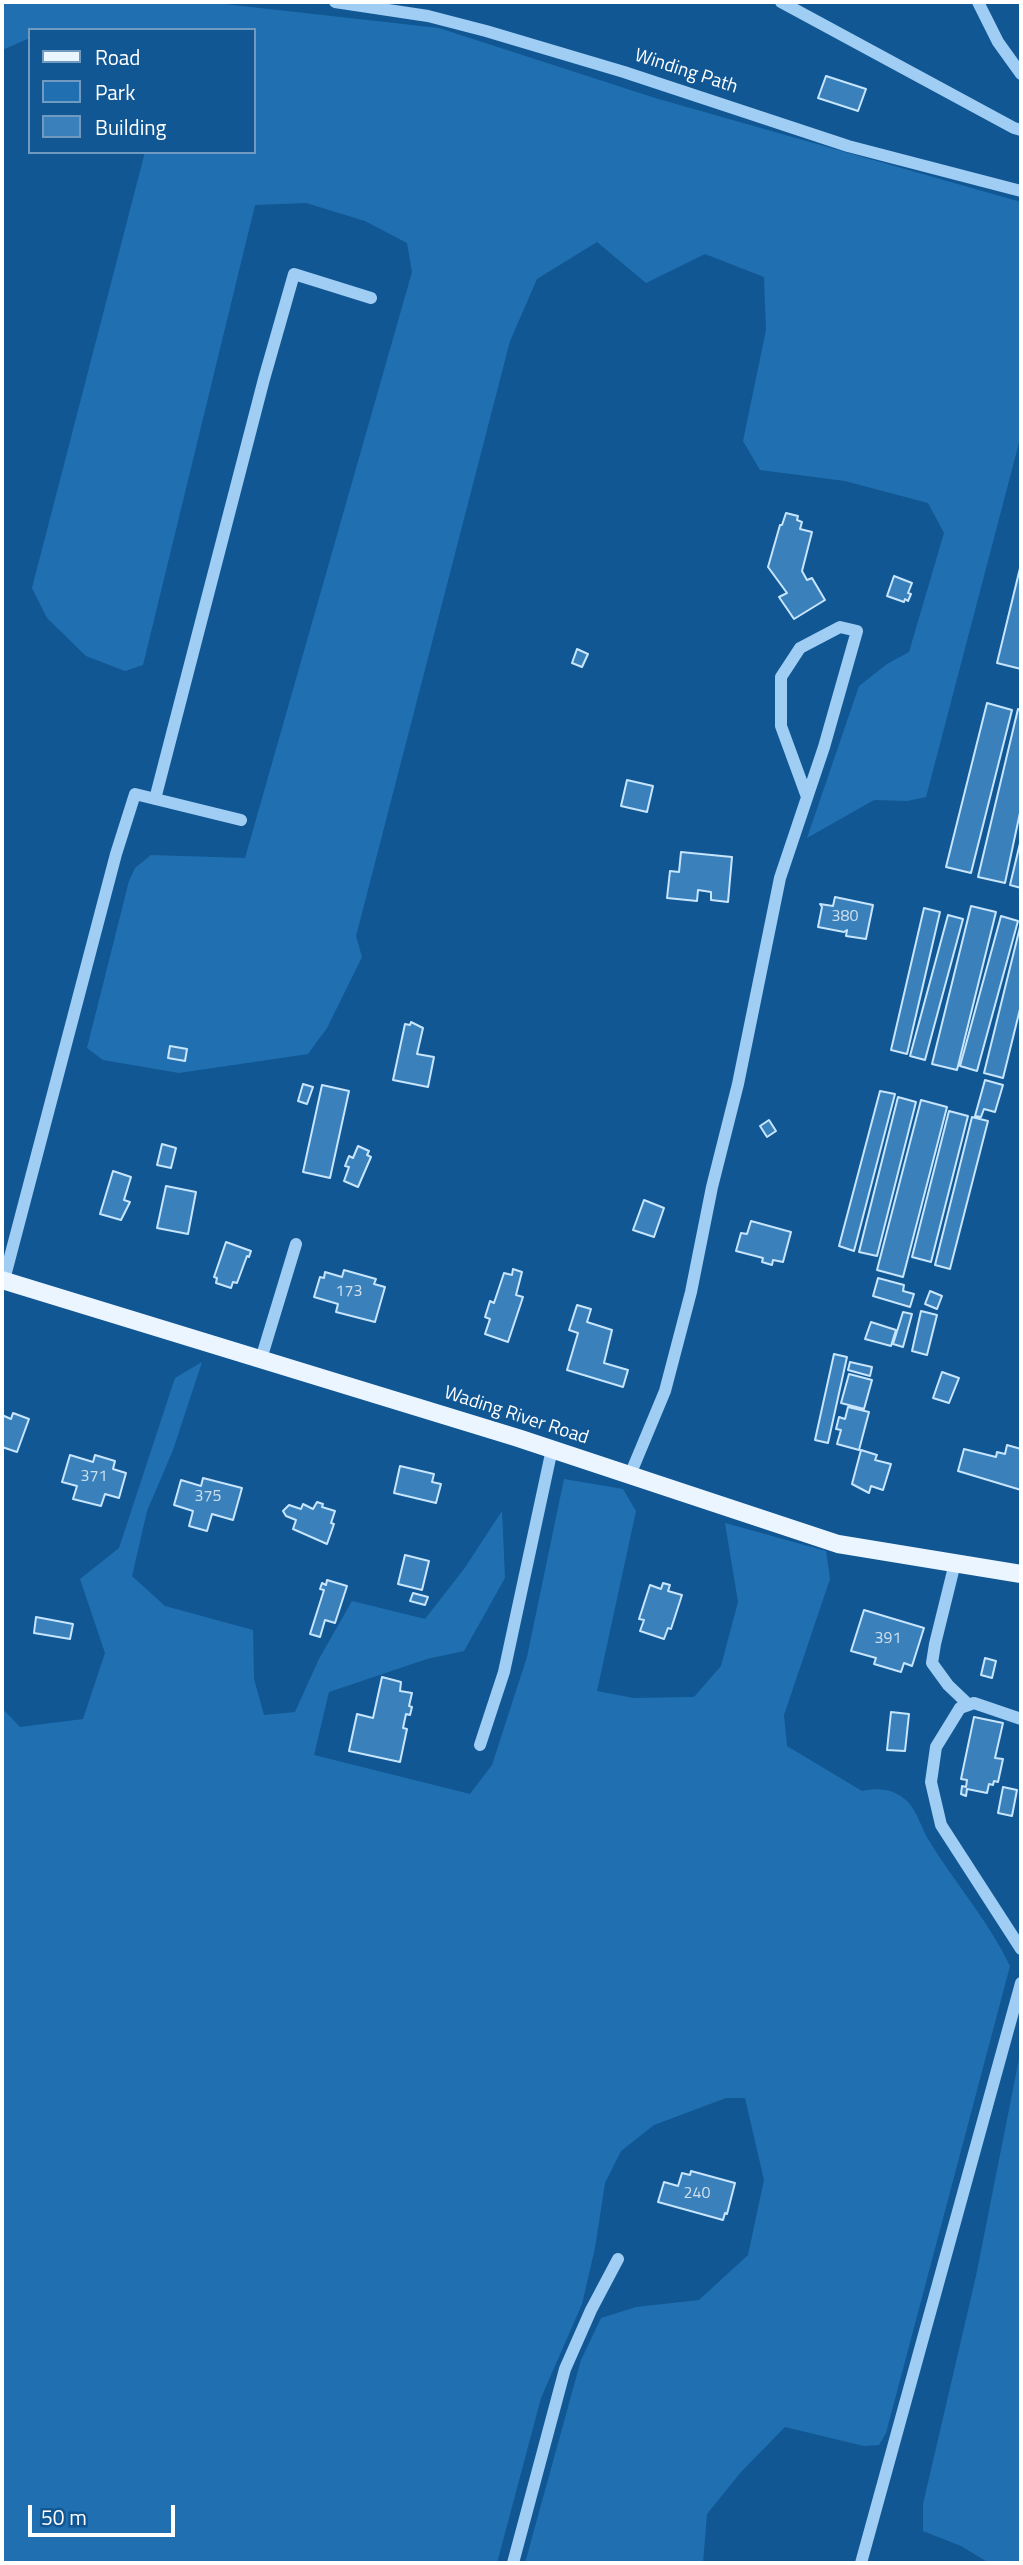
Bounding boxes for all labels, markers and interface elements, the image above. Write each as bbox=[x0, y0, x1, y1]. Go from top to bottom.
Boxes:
legend bbox=[28, 28, 256, 154]
text: Road bbox=[95, 41, 140, 73]
street label: Winding Path bbox=[632, 45, 740, 99]
text: Park bbox=[95, 76, 135, 108]
text: Building bbox=[95, 111, 166, 143]
house number: 380 bbox=[832, 907, 858, 927]
house number: 173 bbox=[336, 1282, 362, 1302]
street label: Wading River Road bbox=[441, 1382, 591, 1450]
house number: 371 bbox=[81, 1467, 107, 1487]
house number: 375 bbox=[195, 1487, 221, 1507]
house number: 391 bbox=[875, 1629, 901, 1649]
house number: 240 bbox=[684, 2184, 710, 2204]
scale bar bbox=[32, 2492, 178, 2536]
text: 50 m bbox=[41, 2501, 87, 2533]

